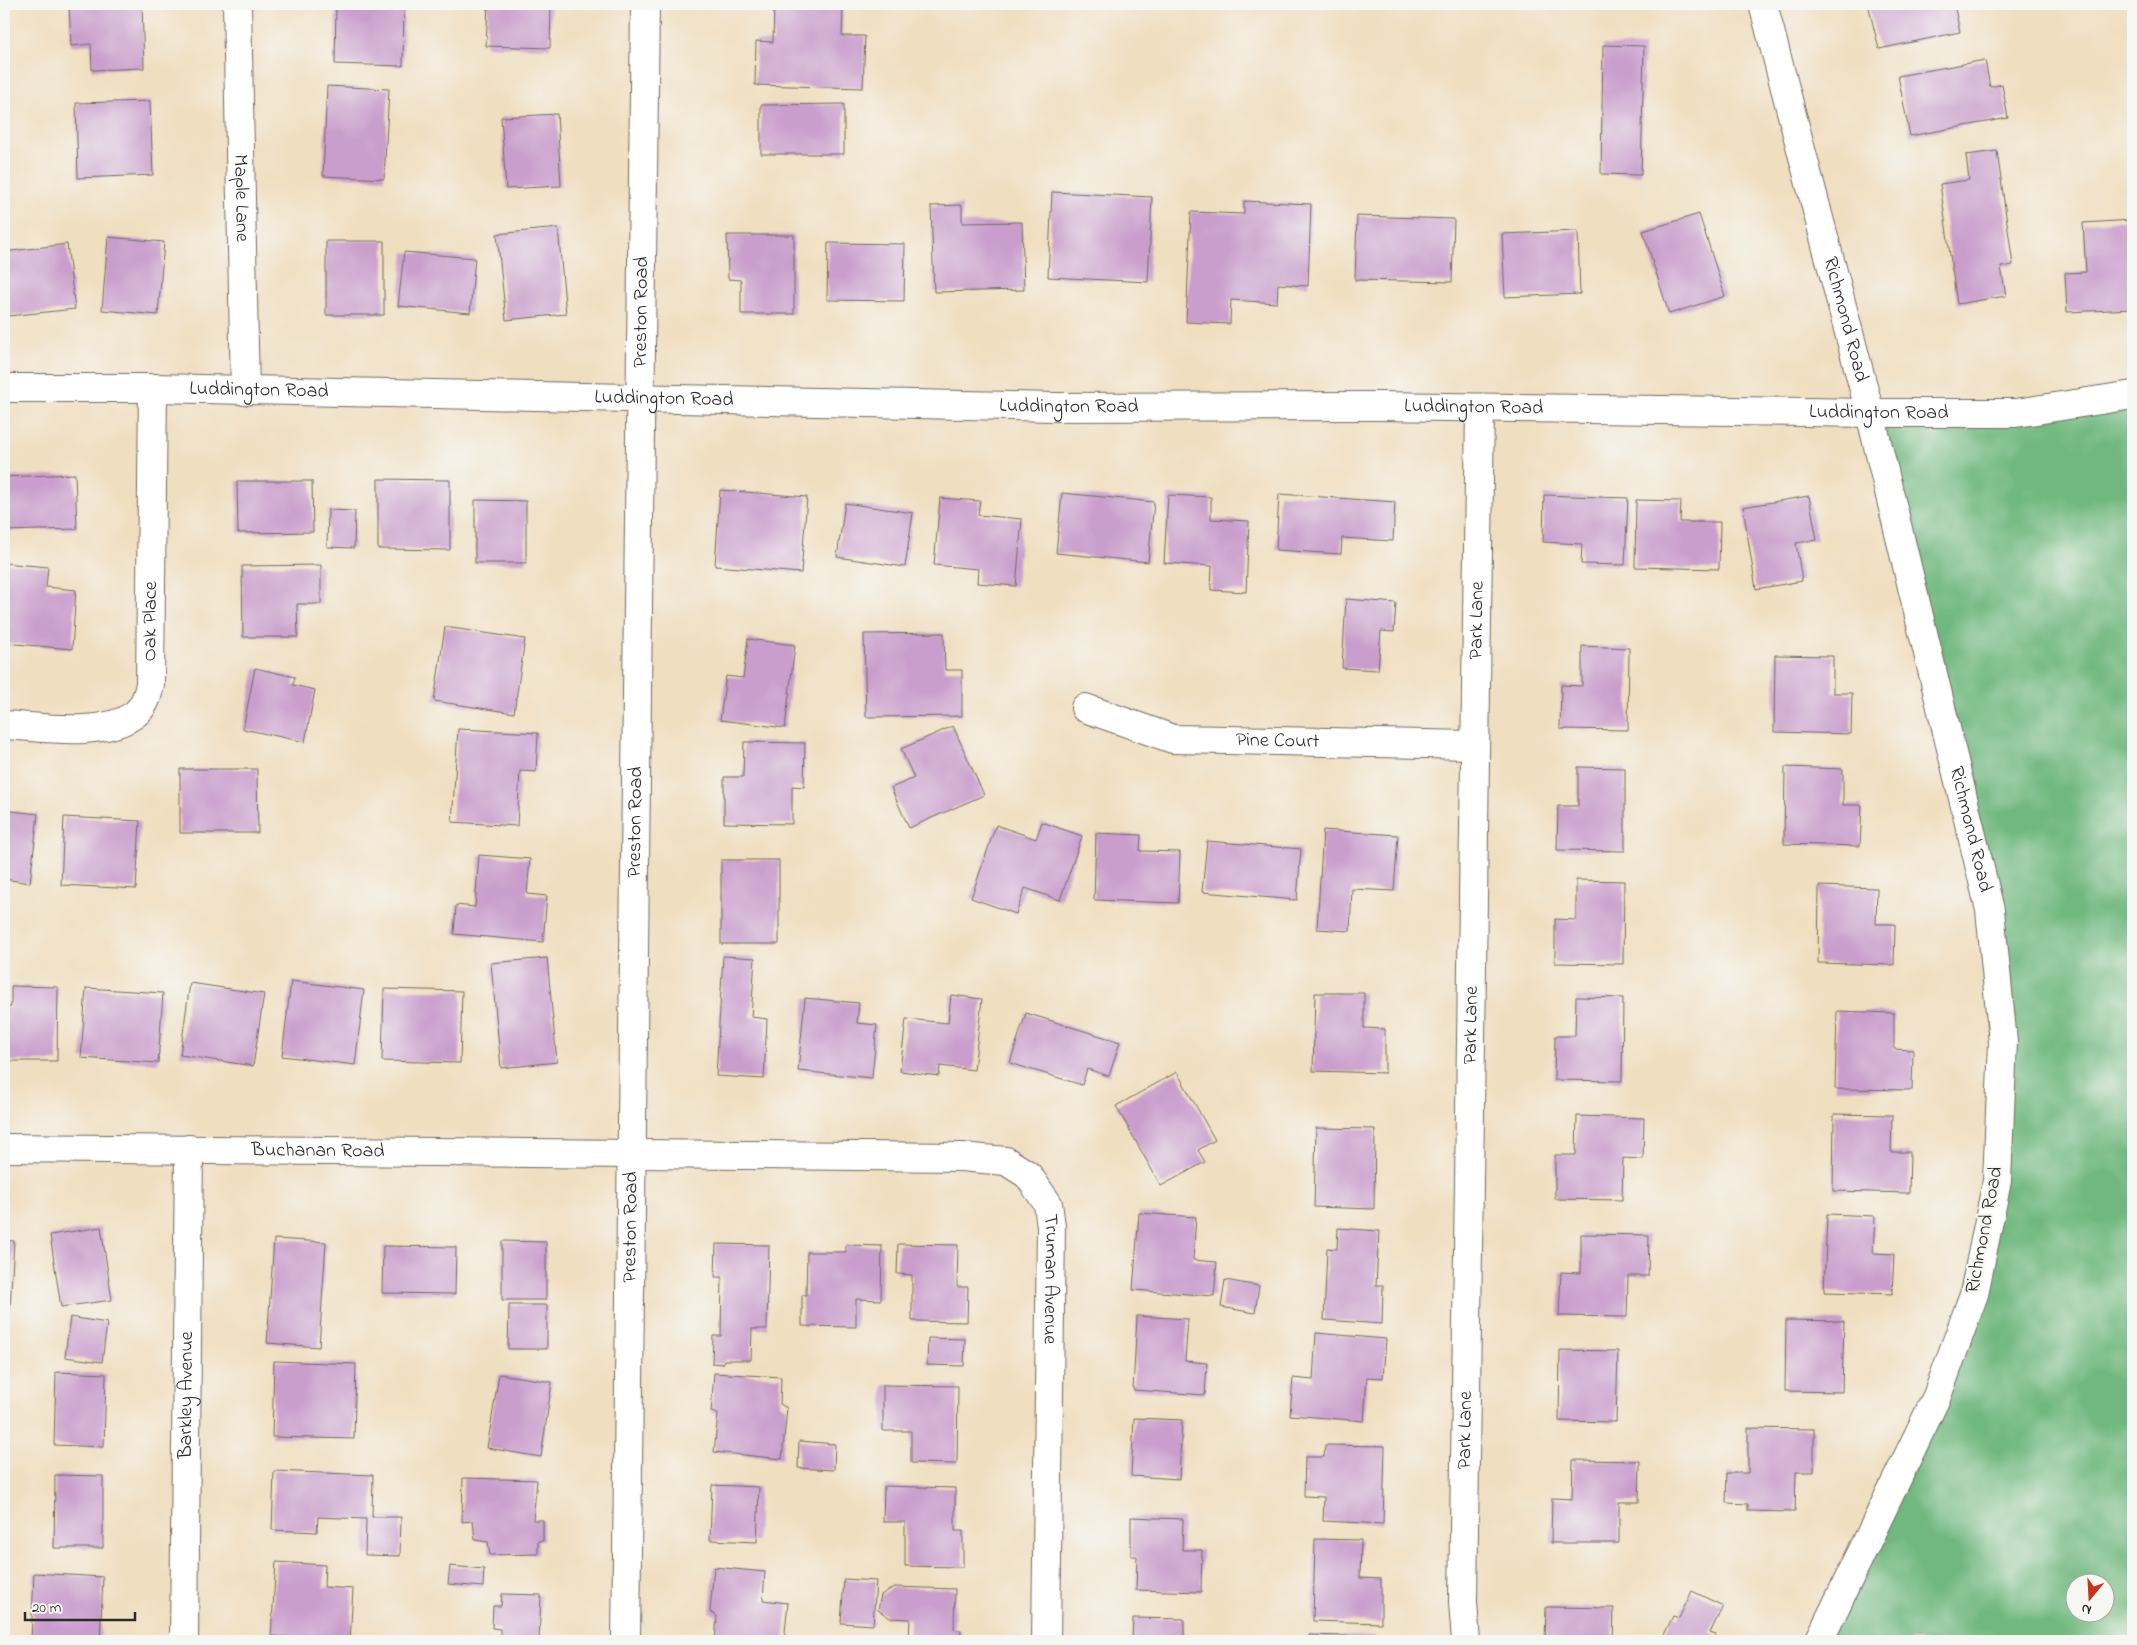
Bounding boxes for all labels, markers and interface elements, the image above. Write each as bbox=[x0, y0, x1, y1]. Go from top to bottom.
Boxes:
street label: Maple Lane bbox=[226, 154, 256, 242]
street label: Richmond Road bbox=[1815, 253, 1876, 385]
street label: Preston Road bbox=[626, 256, 657, 368]
street label: Luddington Road bbox=[189, 374, 329, 406]
street label: Luddington Road bbox=[594, 383, 734, 415]
street label: Luddington Road bbox=[999, 391, 1139, 423]
street label: Luddington Road bbox=[1404, 392, 1544, 423]
street label: Luddington Road bbox=[1809, 398, 1948, 429]
street label: Oak Place bbox=[136, 581, 166, 662]
street label: Park Lane bbox=[1462, 581, 1492, 660]
street label: Pine Court bbox=[1236, 726, 1320, 756]
street label: Richmond Road bbox=[1941, 763, 2000, 895]
street label: Preston Road bbox=[620, 766, 651, 878]
street label: Park Lane bbox=[1456, 986, 1486, 1064]
street label: Buchanan Road bbox=[250, 1136, 385, 1166]
street label: Richmond Road bbox=[1959, 1164, 2011, 1296]
street label: Preston Road bbox=[616, 1171, 646, 1283]
street label: Truman Avenue bbox=[1035, 1212, 1066, 1345]
street label: Barkley Avenue bbox=[171, 1331, 202, 1460]
street label: Park Lane bbox=[1450, 1391, 1481, 1469]
north arrow bbox=[2064, 1572, 2114, 1622]
scale bar bbox=[25, 1590, 135, 1622]
text: 20 m bbox=[32, 1597, 62, 1619]
text: N bbox=[2079, 1597, 2094, 1620]

